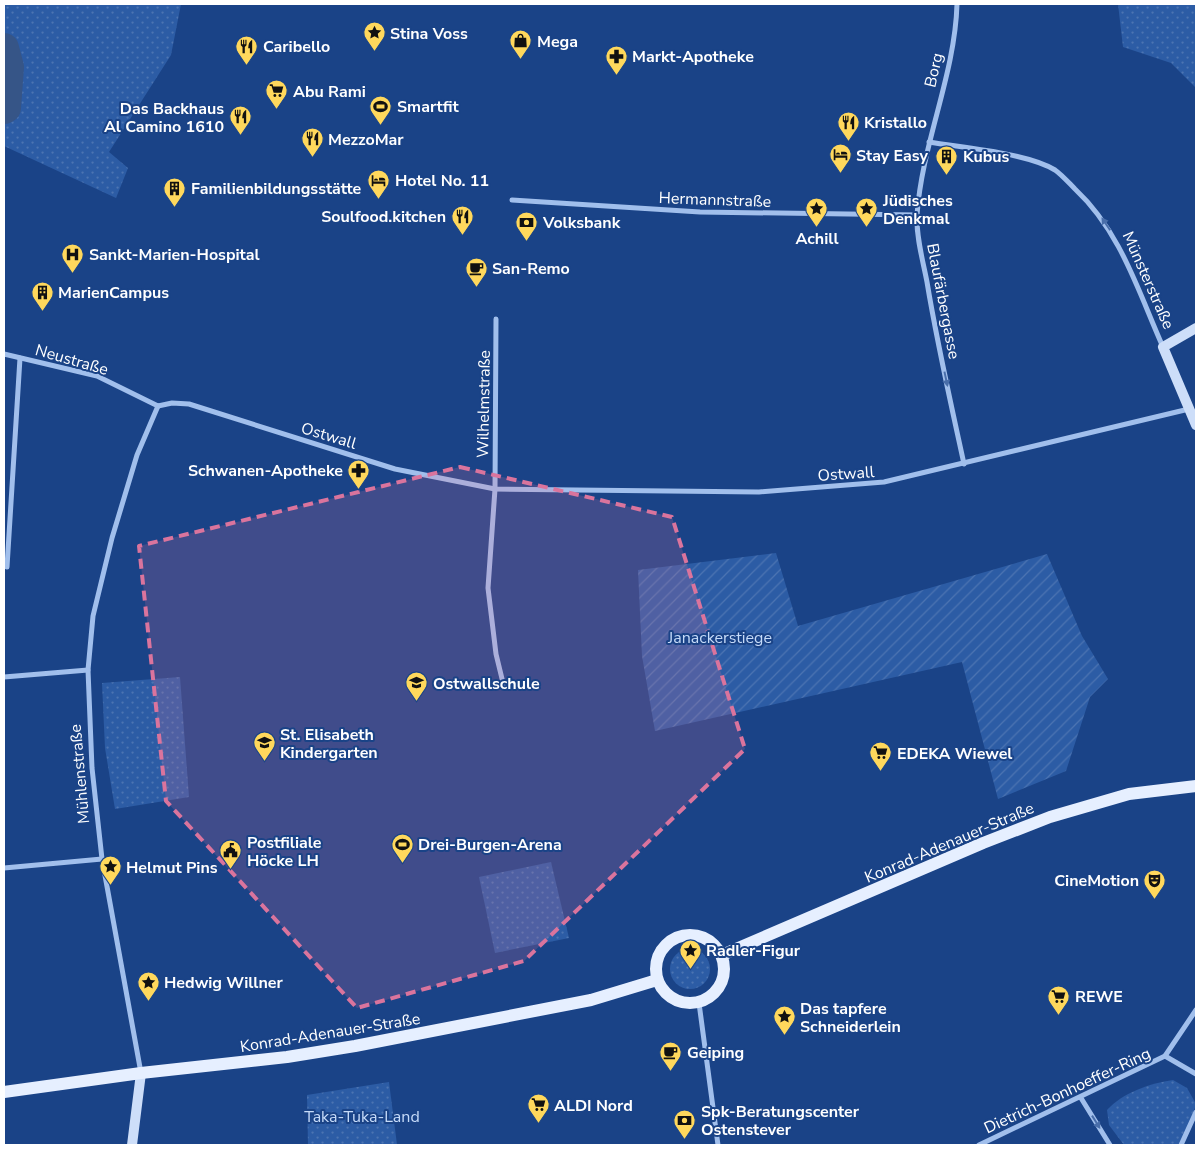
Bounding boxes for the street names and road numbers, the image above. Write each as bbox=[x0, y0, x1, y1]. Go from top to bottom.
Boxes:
street label: Borg bbox=[919, 51, 949, 90]
street label: Hermannstraße bbox=[658, 187, 772, 213]
street label: Münsterstraße bbox=[1117, 228, 1179, 333]
street label: Blaufärbergasse bbox=[921, 241, 965, 361]
street label: Neustraße bbox=[33, 339, 111, 381]
street label: Wilhelmstraße bbox=[472, 350, 496, 458]
street label: Ostwall bbox=[298, 417, 359, 455]
street label: Ostwall bbox=[817, 461, 875, 487]
street label: Mühlenstraße bbox=[65, 723, 95, 825]
street label: Konrad-Adenauer-Straße bbox=[861, 797, 1037, 889]
street label: Konrad-Adenauer-Straße bbox=[239, 1008, 422, 1058]
street label: Dietrich-Bonhoeffer-Ring bbox=[981, 1043, 1154, 1139]

